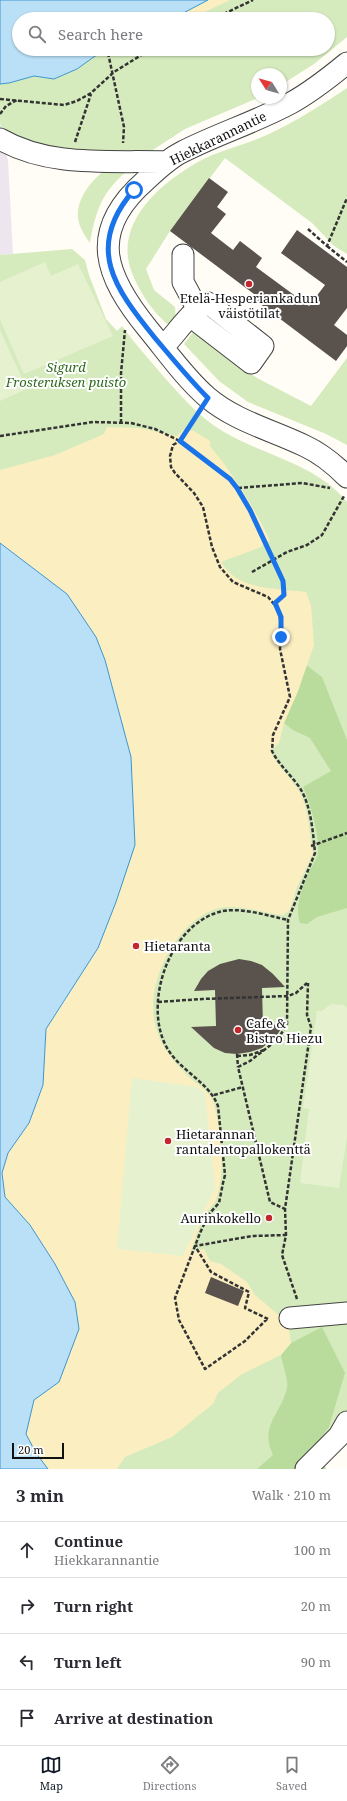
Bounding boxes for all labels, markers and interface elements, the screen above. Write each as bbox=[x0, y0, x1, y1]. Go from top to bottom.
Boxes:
search box bbox=[12, 12, 335, 56]
icon: search bbox=[26, 23, 48, 45]
text: Search here bbox=[58, 24, 143, 44]
north arrow bbox=[251, 68, 287, 104]
street label: Hiekkarannantie bbox=[167, 107, 269, 169]
route start bbox=[125, 181, 143, 199]
marker: Etelä-Hesperiankadun väistötilat bbox=[244, 279, 254, 289]
place label: Etelä-Hesperiankadun väistötilat bbox=[180, 289, 319, 322]
park label: Sigurd Frosteruksen puisto bbox=[5, 358, 126, 391]
route end bbox=[272, 628, 290, 646]
place label: Hietaranta bbox=[144, 937, 211, 955]
marker: Hietaranta bbox=[131, 941, 141, 951]
place label: Cafe & Bistro Hiezu bbox=[246, 1014, 322, 1047]
marker: Cafe & Bistro Hiezu bbox=[233, 1025, 243, 1035]
place label: Hietarannan rantalentopallokenttä bbox=[176, 1125, 311, 1158]
marker: Hietarannan rantalentopallokenttä bbox=[163, 1136, 173, 1146]
place label: Aurinkokello bbox=[180, 1209, 261, 1227]
marker: Aurinkokello bbox=[264, 1213, 274, 1223]
scale bar bbox=[12, 1441, 64, 1460]
text: 20 m bbox=[18, 1442, 44, 1457]
text: 3 min bbox=[16, 1484, 64, 1507]
text: Walk · 210 m bbox=[252, 1486, 331, 1504]
text: Continue bbox=[54, 1531, 123, 1551]
icon: ahead bbox=[16, 1539, 38, 1561]
text: 100 m bbox=[294, 1541, 331, 1559]
text: Hiekkarannantie bbox=[54, 1551, 159, 1569]
icon: right bbox=[16, 1595, 38, 1617]
text: Turn right bbox=[54, 1596, 133, 1616]
text: 20 m bbox=[301, 1597, 331, 1615]
icon: left bbox=[16, 1651, 38, 1673]
text: Turn left bbox=[54, 1652, 122, 1672]
text: 90 m bbox=[301, 1653, 331, 1671]
icon: arrive bbox=[16, 1707, 38, 1729]
text: Arrive at destination bbox=[54, 1708, 213, 1728]
tab: Map bbox=[40, 1754, 63, 1793]
tab: Directions bbox=[143, 1754, 196, 1793]
tab: Saved bbox=[276, 1754, 307, 1793]

